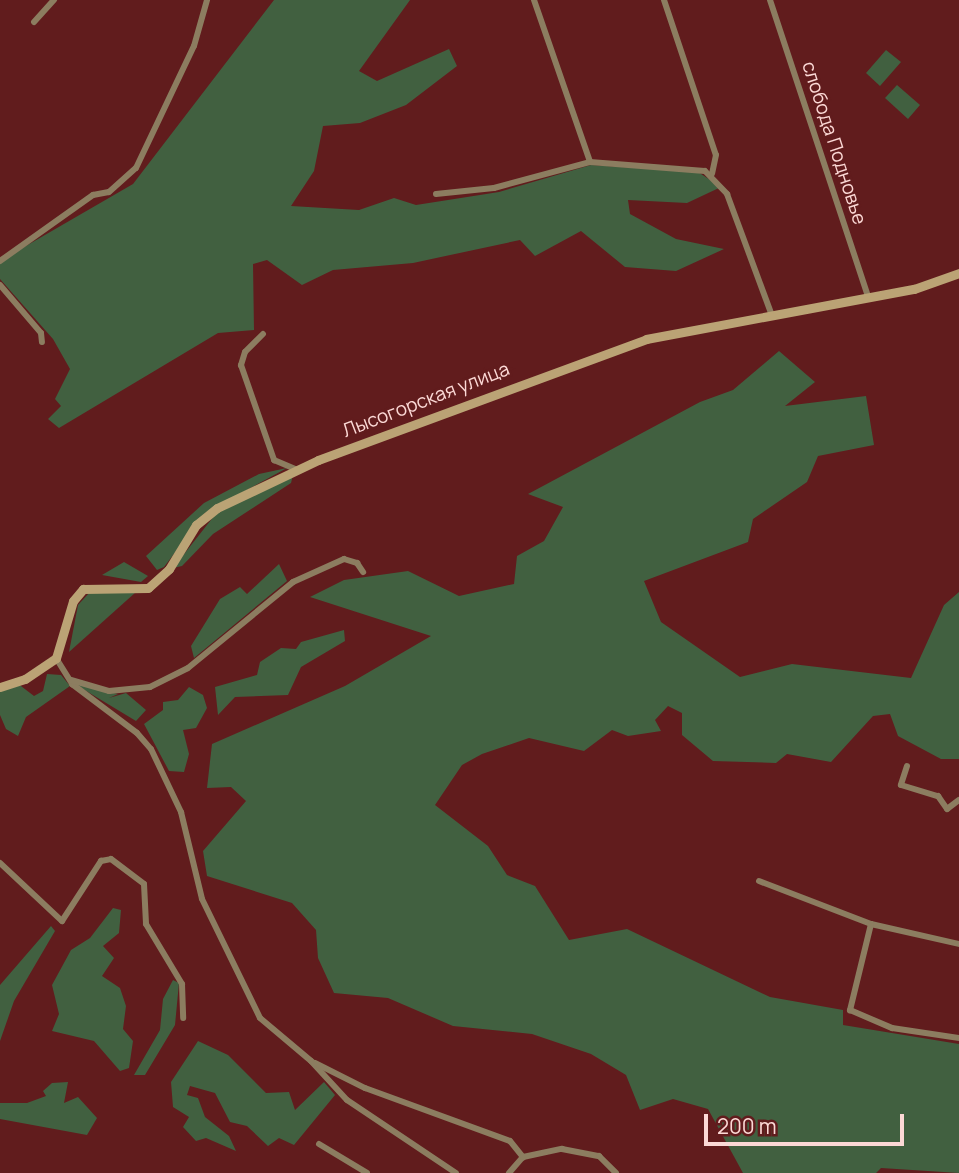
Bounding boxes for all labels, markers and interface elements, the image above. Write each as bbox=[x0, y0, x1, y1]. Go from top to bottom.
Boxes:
street label: слобода Подновье bbox=[797, 59, 871, 227]
street label: Лысогорская улица bbox=[339, 358, 513, 442]
scale bar bbox=[707, 1100, 906, 1144]
text: 200 m bbox=[717, 1112, 777, 1140]

